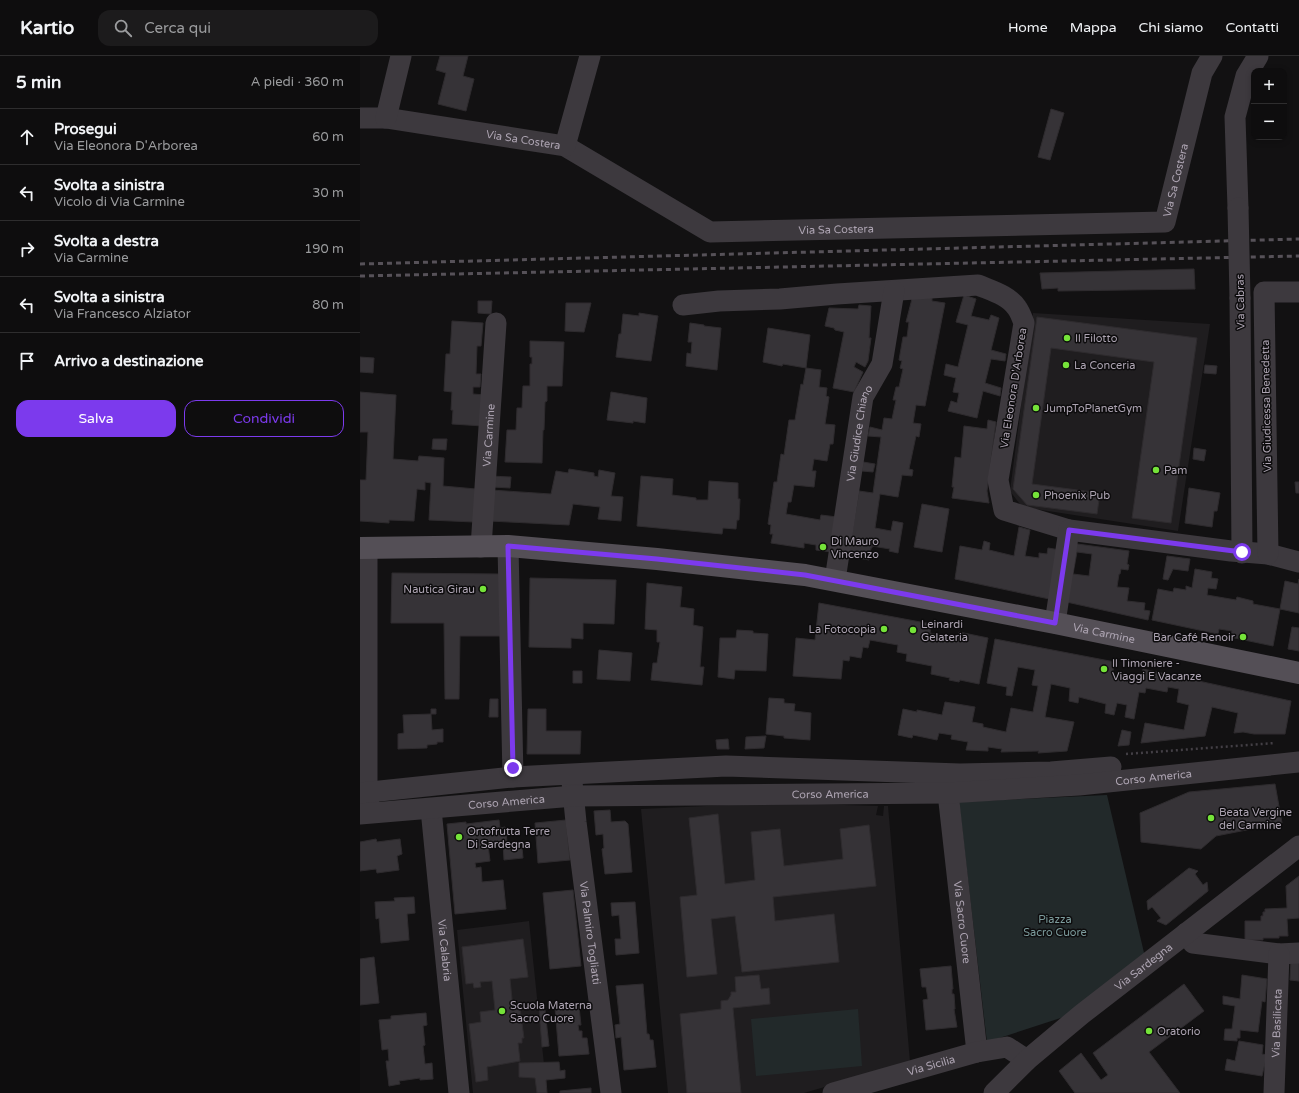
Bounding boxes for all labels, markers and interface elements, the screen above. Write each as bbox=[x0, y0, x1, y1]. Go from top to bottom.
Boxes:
search box bbox=[98, 10, 378, 46]
text: Kartio bbox=[20, 17, 74, 39]
icon: search bbox=[112, 17, 134, 39]
text: Cerca qui bbox=[144, 19, 211, 37]
text: Home bbox=[1008, 19, 1048, 36]
text: Mappa bbox=[1070, 19, 1117, 36]
text: Chi siamo bbox=[1139, 19, 1203, 36]
text: Contatti bbox=[1225, 19, 1279, 36]
map controls bbox=[1251, 68, 1287, 140]
button: + bbox=[1251, 68, 1287, 104]
text: 5 min bbox=[16, 72, 61, 93]
text: A piedi · 360 m bbox=[251, 74, 344, 90]
button: − bbox=[1251, 104, 1287, 140]
text: Prosegui bbox=[54, 120, 117, 138]
icon: ahead bbox=[16, 126, 38, 148]
street label: Via Sa Costera bbox=[485, 128, 561, 152]
text: 60 m bbox=[312, 129, 344, 145]
text: Via Eleonora D'Arborea bbox=[54, 138, 198, 154]
street label: Via Sa Costera bbox=[1160, 142, 1191, 218]
text: Svolta a sinistra bbox=[54, 176, 165, 194]
icon: left bbox=[16, 182, 38, 204]
text: 30 m bbox=[312, 185, 344, 201]
text: Vicolo di Via Carmine bbox=[54, 194, 185, 210]
street label: Via Sa Costera bbox=[798, 222, 874, 237]
text: Svolta a destra bbox=[54, 232, 159, 250]
icon: right bbox=[16, 238, 38, 260]
text: 190 m bbox=[304, 241, 344, 257]
text: Via Carmine bbox=[54, 250, 129, 266]
street label: Via Cabras bbox=[1234, 274, 1247, 330]
text: Svolta a sinistra bbox=[54, 288, 165, 306]
icon: left bbox=[16, 294, 38, 316]
text: 80 m bbox=[312, 297, 344, 313]
text: Via Francesco Alziator bbox=[54, 306, 191, 322]
street label: Via Eleonora D'Arborea bbox=[998, 327, 1029, 449]
place label: Il Filotto bbox=[1075, 332, 1118, 345]
marker: Il Filotto bbox=[1062, 333, 1072, 343]
street label: Via Giudicessa Benedetta bbox=[1259, 339, 1274, 473]
icon: arrive bbox=[16, 350, 38, 372]
text: Arrivo a destinazione bbox=[54, 352, 204, 370]
place label: La Conceria bbox=[1074, 359, 1135, 372]
marker: La Conceria bbox=[1061, 360, 1071, 370]
street label: Via Giudice Chiano bbox=[844, 382, 876, 482]
button: Salva bbox=[16, 400, 176, 437]
button: Condividi bbox=[184, 400, 344, 437]
place label: JumpToPlanetGym bbox=[1044, 402, 1142, 415]
street label: Via Carmine bbox=[480, 403, 498, 467]
marker: JumpToPlanetGym bbox=[1031, 403, 1041, 413]
place label: Pam bbox=[1164, 464, 1187, 477]
marker: Pam bbox=[1151, 465, 1161, 475]
place label: Phoenix Pub bbox=[1044, 489, 1110, 502]
marker: Phoenix Pub bbox=[1031, 490, 1041, 500]
place label: Di Mauro Vincenzo bbox=[831, 535, 879, 561]
marker: Di Mauro Vincenzo bbox=[818, 542, 828, 552]
route start bbox=[1233, 543, 1251, 561]
place label: Nautica Girau bbox=[403, 583, 475, 596]
marker: Nautica Girau bbox=[478, 584, 488, 594]
place label: Leinardi Gelateria bbox=[921, 618, 968, 644]
street label: Via Carmine bbox=[1072, 621, 1136, 646]
place label: La Fotocopia bbox=[809, 623, 876, 636]
marker: La Fotocopia bbox=[879, 624, 889, 634]
marker: Leinardi Gelateria bbox=[908, 625, 918, 635]
place label: Bar Café Renoir bbox=[1153, 631, 1236, 644]
marker: Bar Café Renoir bbox=[1238, 632, 1248, 642]
place label: Il Timoniere - Viaggi E Vacanze bbox=[1112, 657, 1201, 683]
marker: Il Timoniere - Viaggi E Vacanze bbox=[1099, 664, 1109, 674]
route end bbox=[504, 759, 522, 777]
street label: Corso America bbox=[1115, 767, 1192, 788]
street label: Corso America bbox=[792, 788, 869, 801]
street label: Corso America bbox=[468, 792, 545, 812]
place label: Beata Vergine del Carmine bbox=[1219, 806, 1292, 832]
marker: Beata Vergine del Carmine bbox=[1206, 813, 1216, 823]
place label: Ortofrutta Terre Di Sardegna bbox=[467, 825, 550, 851]
marker: Ortofrutta Terre Di Sardegna bbox=[454, 832, 464, 842]
street label: Via Palmiro Togliatti bbox=[577, 880, 603, 985]
street label: Via Sacro Cuore bbox=[951, 880, 973, 964]
park label: Piazza Sacro Cuore bbox=[1023, 913, 1087, 939]
street label: Via Calabria bbox=[435, 919, 454, 982]
street label: Via Sardegna bbox=[1112, 940, 1175, 993]
street label: Via Basilicata bbox=[1269, 988, 1285, 1058]
place label: Scuola Materna Sacro Cuore bbox=[510, 999, 592, 1025]
marker: Scuola Materna Sacro Cuore bbox=[497, 1006, 507, 1016]
place label: Oratorio bbox=[1157, 1025, 1201, 1038]
marker: Oratorio bbox=[1144, 1026, 1154, 1036]
street label: Via Sicilia bbox=[906, 1053, 957, 1079]

